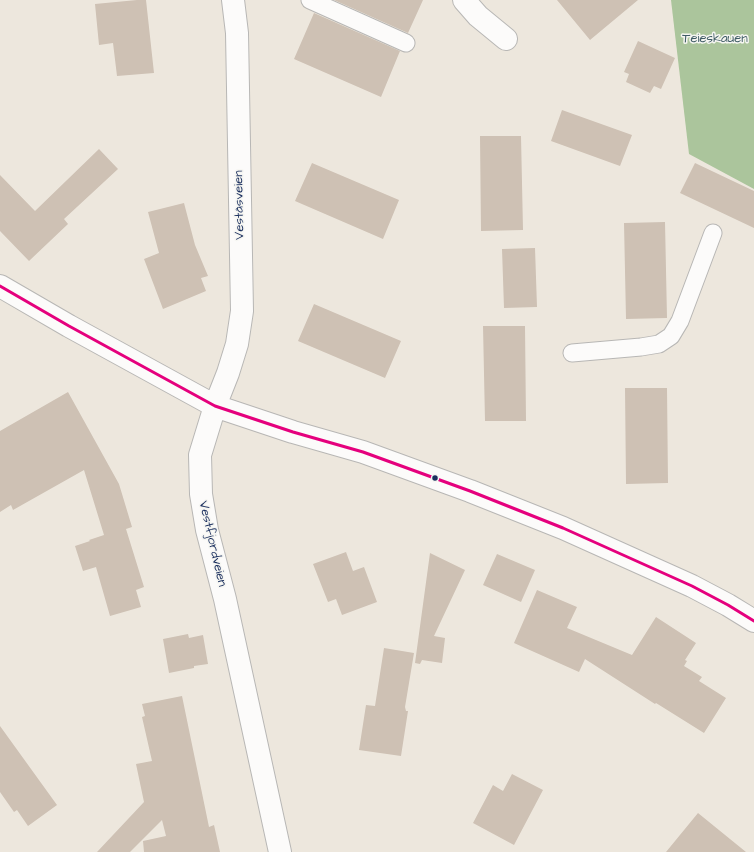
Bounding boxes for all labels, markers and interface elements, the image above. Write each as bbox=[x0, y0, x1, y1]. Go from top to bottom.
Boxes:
park label: Teieskauen bbox=[682, 31, 748, 47]
street label: Veståsveien bbox=[232, 170, 248, 240]
unlabelled marker bbox=[430, 473, 440, 483]
street label: Vestfjordveien bbox=[195, 500, 229, 588]

